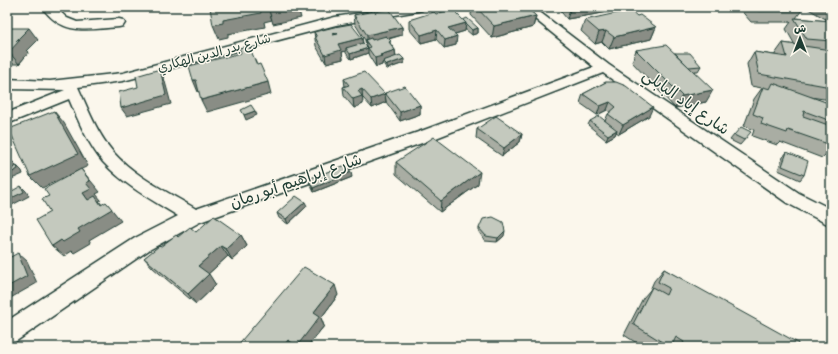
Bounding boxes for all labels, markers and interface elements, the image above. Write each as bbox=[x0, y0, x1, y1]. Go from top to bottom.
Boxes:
north arrow bbox=[780, 18, 820, 58]
text: ش bbox=[794, 21, 806, 35]
street label: شارع بدر الدين الهكاري bbox=[156, 30, 273, 77]
street label: شارع إياد البابلي bbox=[636, 65, 733, 143]
street label: شارع إبراهيم أبو رمان bbox=[227, 149, 365, 215]

